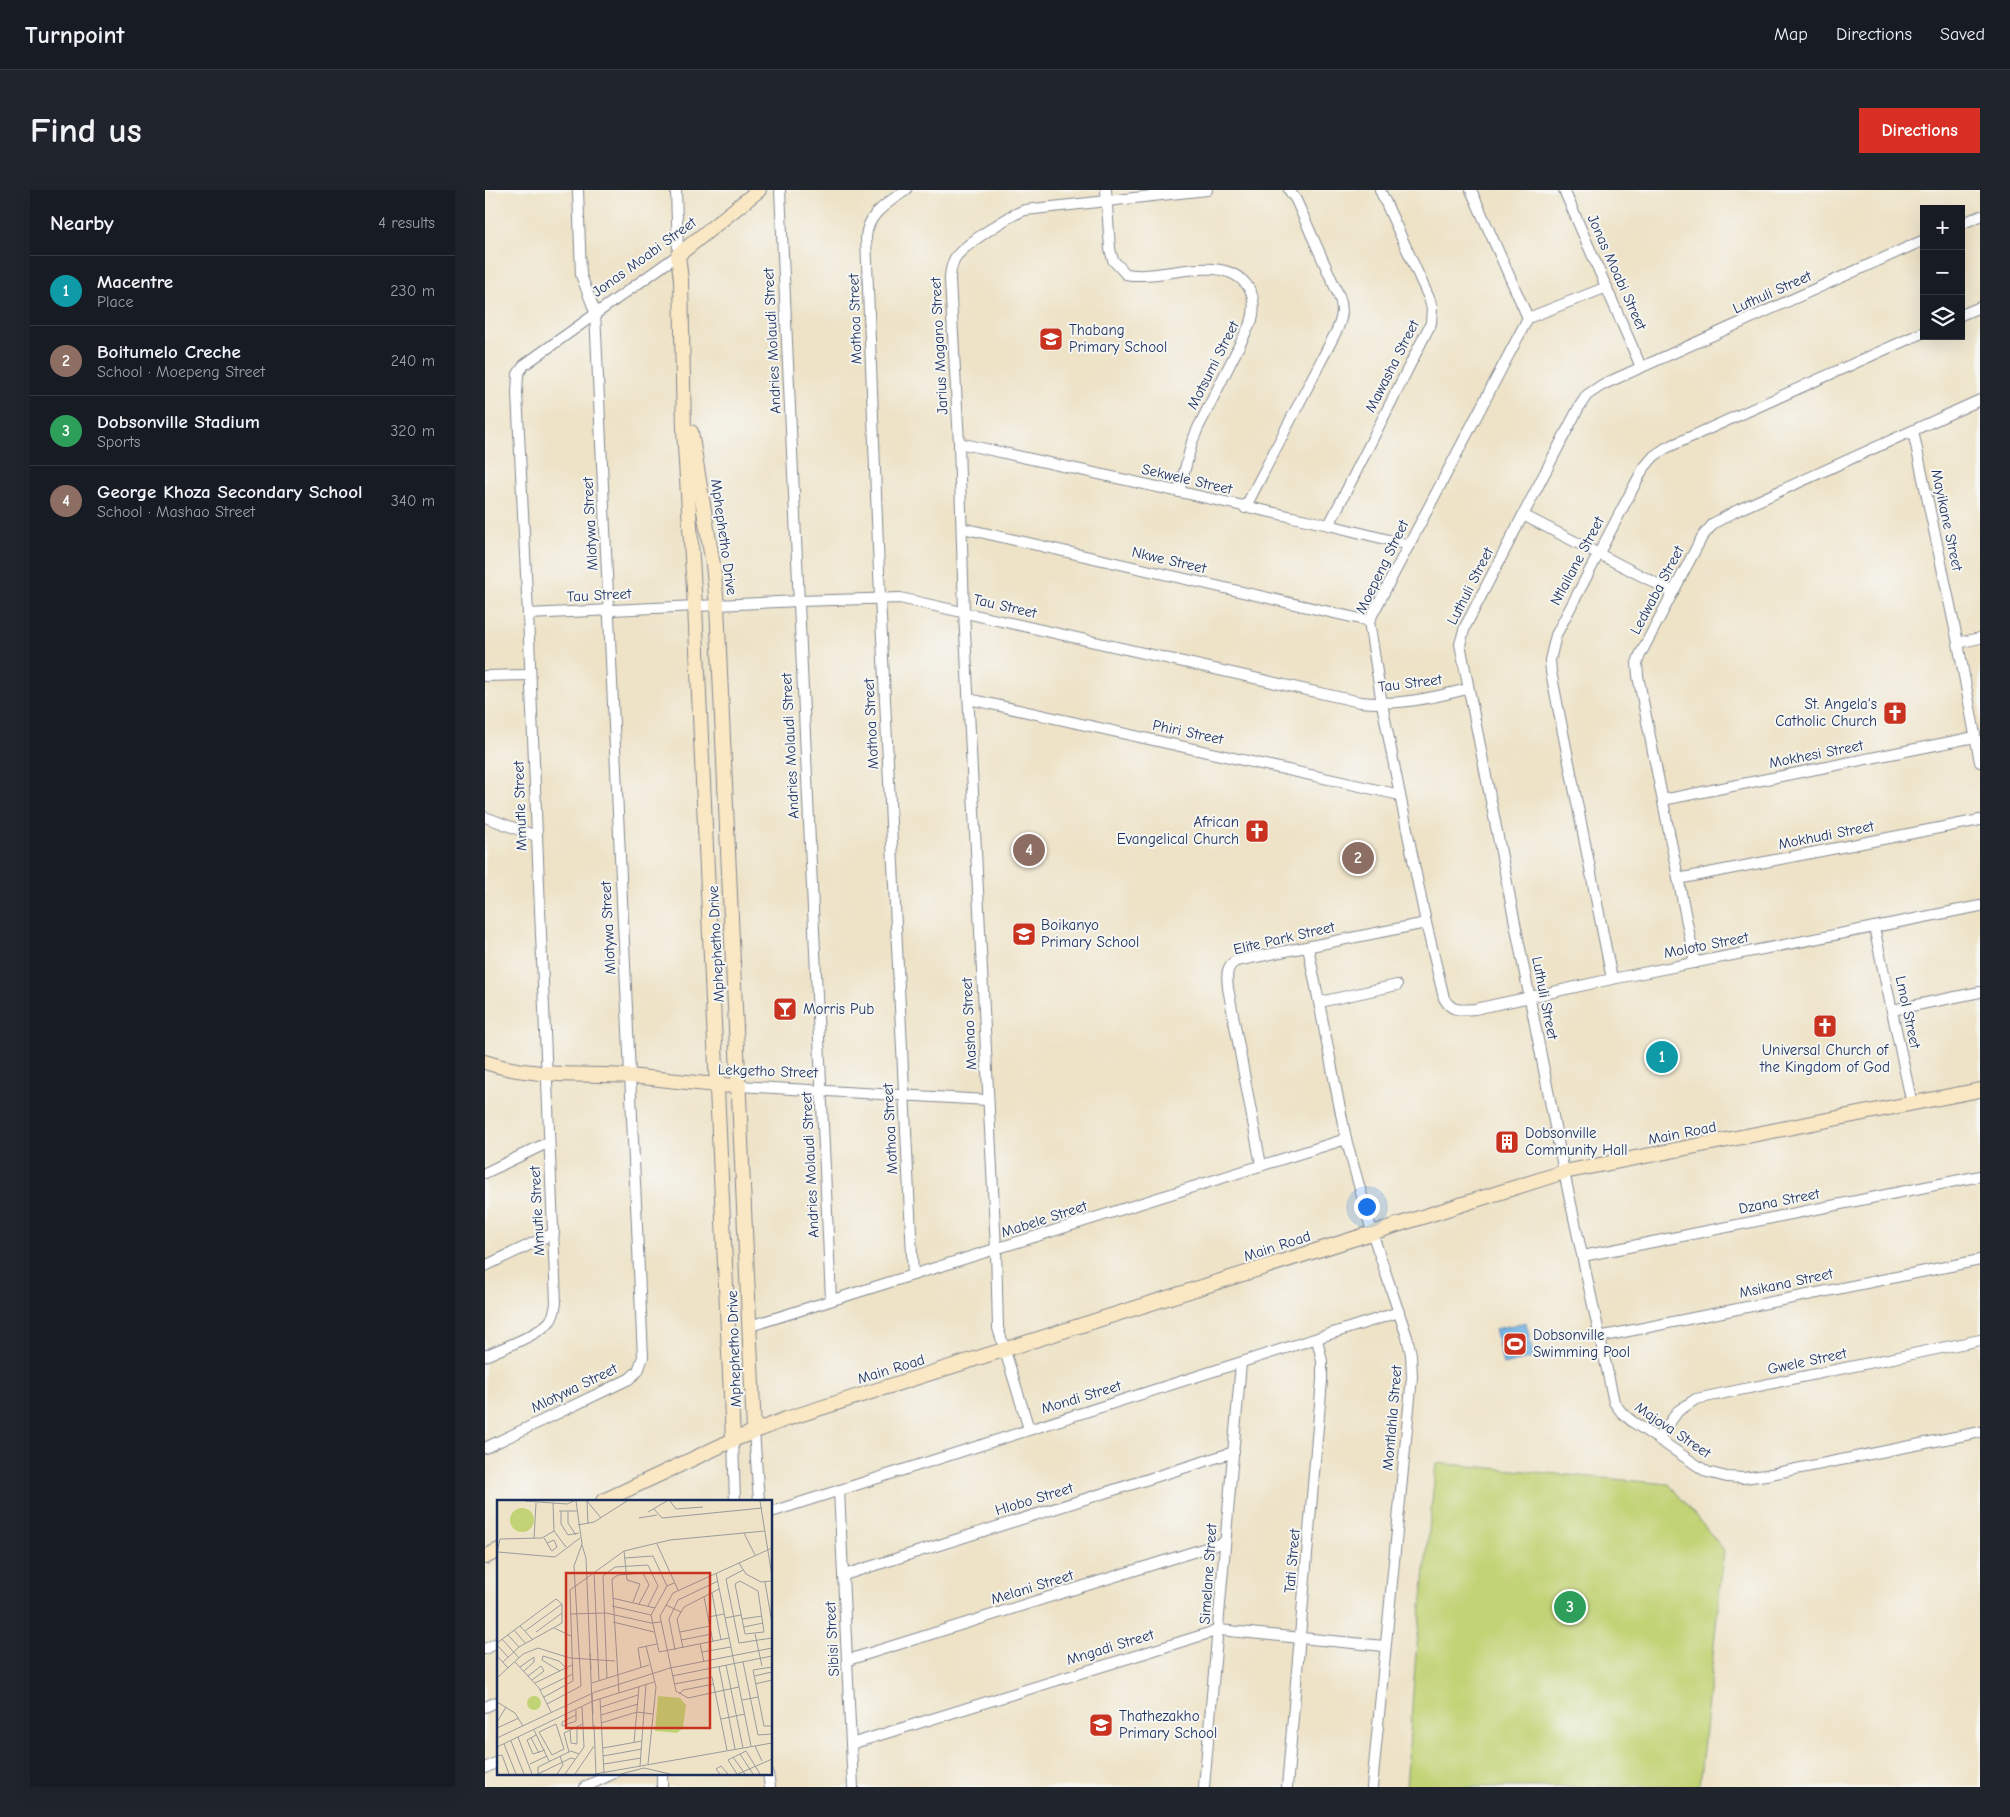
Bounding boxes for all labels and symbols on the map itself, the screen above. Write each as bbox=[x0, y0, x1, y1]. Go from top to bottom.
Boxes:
street label: Jonas Moabi Street bbox=[1583, 212, 1651, 333]
street label: Jonas Moabi Street bbox=[588, 213, 700, 301]
street label: Luthuli Street bbox=[1730, 266, 1815, 317]
street label: Andries Molaudi Street bbox=[759, 267, 785, 414]
street label: Mothoa Street bbox=[844, 273, 866, 365]
street label: Jarius Magano Street bbox=[926, 276, 952, 415]
street label: Mawasha Street bbox=[1361, 316, 1423, 415]
street label: Motsumi Street bbox=[1183, 317, 1243, 412]
place label: Thabang Primary School bbox=[1069, 321, 1167, 356]
school or university icon: Thabang Primary School bbox=[1038, 326, 1064, 352]
street label: Sekwele Street bbox=[1140, 460, 1235, 498]
street label: Mayikane Street bbox=[1927, 468, 1967, 573]
street label: Mlotywa Street bbox=[579, 476, 601, 571]
street label: Mphephetho Drive bbox=[707, 478, 741, 597]
street label: Ntlailane Street bbox=[1546, 513, 1608, 608]
street label: Moepeng Street bbox=[1351, 516, 1413, 617]
street label: Ledwaba Street bbox=[1626, 542, 1688, 637]
street label: Nkwe Street bbox=[1130, 543, 1209, 577]
street label: Luthuli Street bbox=[1443, 544, 1497, 628]
street label: Tau Street bbox=[566, 584, 632, 606]
street label: Tau Street bbox=[972, 590, 1039, 622]
street label: Tau Street bbox=[1377, 670, 1444, 696]
street label: Andries Molaudi Street bbox=[777, 672, 803, 819]
street label: Mothoa Street bbox=[860, 677, 882, 770]
place label: St. Angela's Catholic Church bbox=[1775, 695, 1877, 730]
church icon: St. Angela's Catholic Church bbox=[1882, 700, 1908, 726]
street label: Phiri Street bbox=[1151, 716, 1226, 748]
street label: Mokhesi Street bbox=[1767, 736, 1865, 772]
street label: Mmutle Street bbox=[509, 760, 531, 851]
place label: African Evangelical Church bbox=[1117, 813, 1239, 848]
street label: Mokhudi Street bbox=[1776, 817, 1876, 853]
church icon: African Evangelical Church bbox=[1244, 818, 1270, 844]
pin: 4 bbox=[1013, 831, 1045, 869]
pin: 2 bbox=[1342, 839, 1374, 877]
street label: Mlotywa Street bbox=[597, 880, 619, 975]
street label: Mphephetho Drive bbox=[704, 885, 728, 1003]
place label: Boikanyo Primary School bbox=[1041, 916, 1139, 951]
street label: Elite Park Street bbox=[1232, 917, 1337, 958]
school or university icon: Boikanyo Primary School bbox=[1011, 921, 1037, 947]
street label: Moloto Street bbox=[1662, 928, 1751, 962]
street label: Luthuli Street bbox=[1528, 955, 1562, 1042]
street label: Lmol Street bbox=[1892, 974, 1925, 1051]
street label: Mashao Street bbox=[958, 976, 980, 1071]
bar icon: Morris Pub bbox=[772, 996, 798, 1022]
place label: Morris Pub bbox=[803, 1000, 874, 1018]
church icon: Universal Church of the Kingdom of God bbox=[1812, 1013, 1838, 1039]
pin: 1 bbox=[1646, 1038, 1678, 1076]
place label: Universal Church of the Kingdom of God bbox=[1759, 1041, 1890, 1076]
street label: Lekgetho Street bbox=[718, 1060, 819, 1082]
street label: Mothoa Street bbox=[879, 1082, 901, 1175]
street label: Andries Molaudi Street bbox=[797, 1091, 823, 1238]
street label: Main Road bbox=[1646, 1118, 1718, 1148]
place label: Dobsonville Community Hall bbox=[1525, 1124, 1627, 1159]
building icon: Dobsonville Community Hall bbox=[1494, 1129, 1520, 1155]
street label: Mmutle Street bbox=[526, 1165, 548, 1257]
street label: Dzana Street bbox=[1737, 1184, 1822, 1218]
your location bbox=[1354, 1194, 1380, 1220]
street label: Mabele Street bbox=[999, 1196, 1090, 1241]
street label: Main Road bbox=[1241, 1227, 1313, 1265]
street label: Msikana Street bbox=[1737, 1264, 1835, 1302]
street label: Mphephetho Drive bbox=[723, 1290, 745, 1408]
place label: Dobsonville Swimming Pool bbox=[1533, 1326, 1630, 1361]
sports icon: Dobsonville Swimming Pool bbox=[1502, 1331, 1528, 1357]
street label: Gwele Street bbox=[1766, 1344, 1849, 1378]
street label: Main Road bbox=[855, 1350, 927, 1388]
street label: Mlotywa Street bbox=[528, 1359, 621, 1417]
street label: Montlahla Street bbox=[1378, 1364, 1406, 1471]
street label: Mondi Street bbox=[1039, 1376, 1124, 1418]
street label: Majova Street bbox=[1632, 1398, 1715, 1462]
street label: Hlobo Street bbox=[993, 1478, 1076, 1519]
inset map bbox=[497, 1500, 773, 1774]
street label: Simelane Street bbox=[1195, 1522, 1221, 1625]
street label: Tati Street bbox=[1280, 1527, 1304, 1594]
street label: Melani Street bbox=[989, 1566, 1076, 1608]
pin: 3 bbox=[1554, 1588, 1586, 1626]
street label: Sibisi Street bbox=[821, 1600, 843, 1677]
street label: Mngadi Street bbox=[1064, 1625, 1157, 1669]
place label: Thathezakho Primary School bbox=[1119, 1707, 1217, 1742]
school or university icon: Thathezakho Primary School bbox=[1088, 1712, 1114, 1738]

